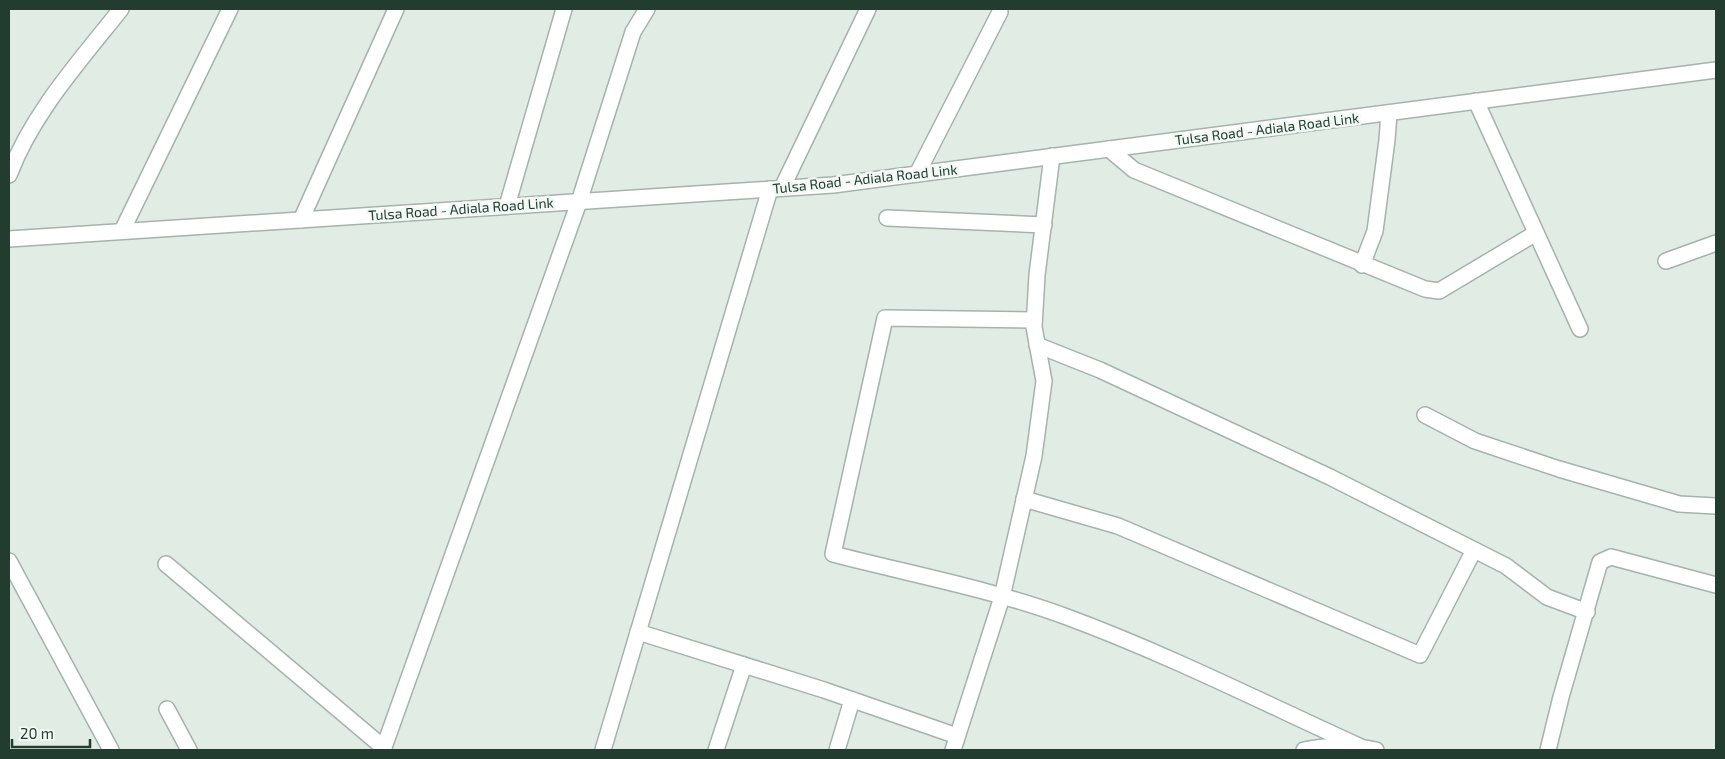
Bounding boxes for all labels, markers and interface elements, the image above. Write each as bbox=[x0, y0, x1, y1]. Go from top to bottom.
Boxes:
street label: Tulsa Road - Adiala Road Link bbox=[1174, 109, 1360, 148]
street label: Tulsa Road - Adiala Road Link bbox=[772, 160, 958, 197]
street label: Tulsa Road - Adiala Road Link bbox=[368, 194, 554, 223]
scale bar bbox=[12, 716, 90, 748]
text: 20 m bbox=[20, 724, 54, 742]

